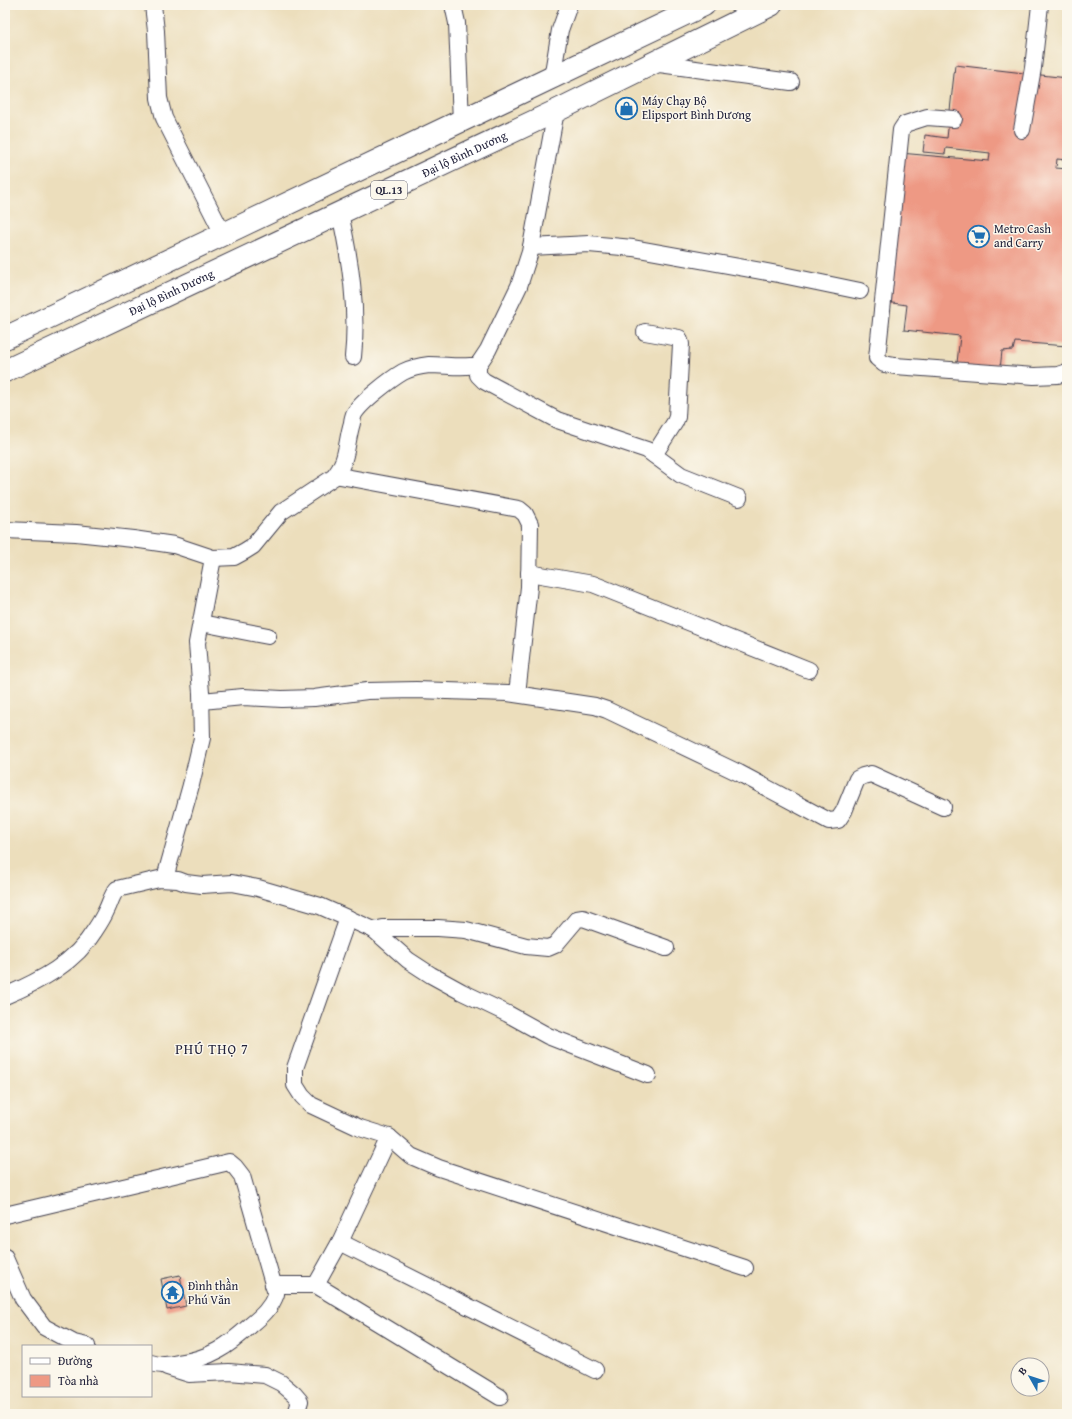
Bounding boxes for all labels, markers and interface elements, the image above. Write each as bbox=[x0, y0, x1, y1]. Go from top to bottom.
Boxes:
place label: Máy Chạy Bộ Elipsport Bình Dương bbox=[642, 92, 751, 123]
shop icon: Máy Chạy Bộ Elipsport Bình Dương bbox=[613, 95, 639, 121]
street label: Đại lộ Bình Dương bbox=[419, 126, 509, 181]
road number: QL.13 bbox=[371, 181, 407, 199]
place label: Metro Cash and Carry bbox=[994, 220, 1051, 251]
supermarket icon: Metro Cash and Carry bbox=[966, 223, 992, 249]
street label: Đại lộ Bình Dương bbox=[126, 265, 216, 319]
district label: PHÚ THỌ 7 bbox=[175, 1039, 249, 1059]
place label: Đình thần Phú Văn bbox=[188, 1277, 238, 1308]
temple icon: Đình thần Phú Văn bbox=[160, 1280, 186, 1306]
legend bbox=[22, 1345, 152, 1397]
text: Đường bbox=[58, 1352, 92, 1369]
north arrow bbox=[1010, 1357, 1050, 1397]
text: B bbox=[1014, 1363, 1031, 1378]
text: Tòa nhà bbox=[58, 1372, 99, 1389]

